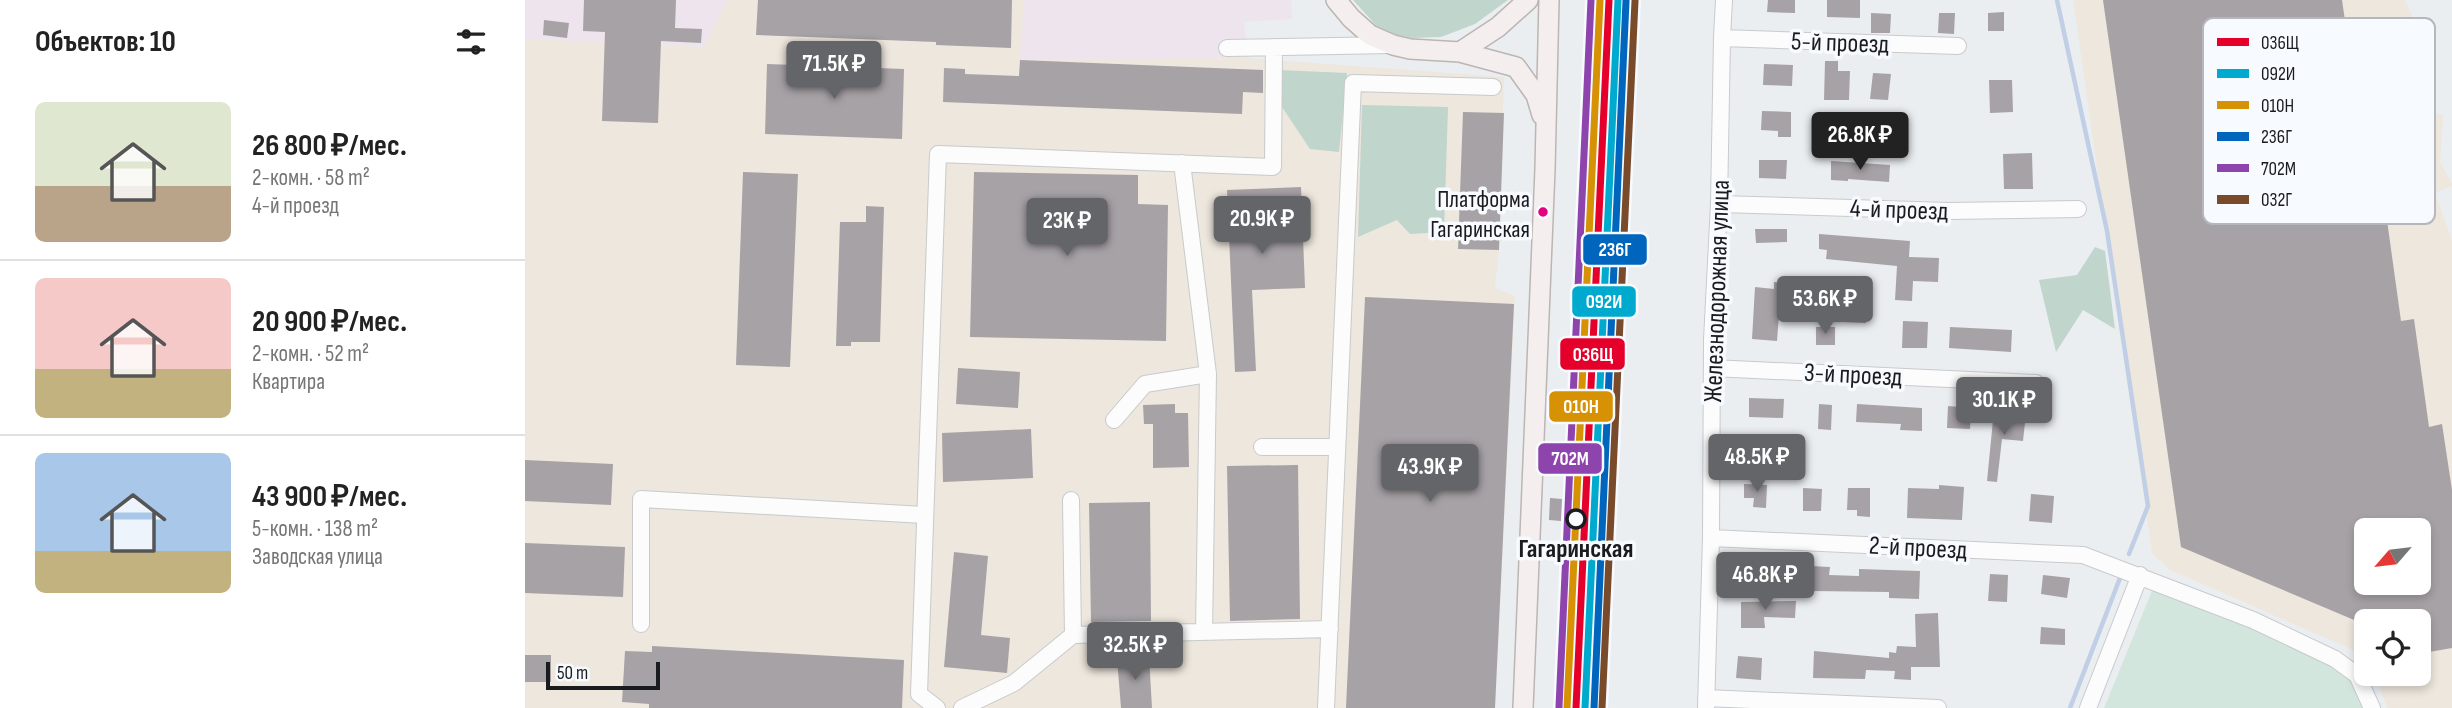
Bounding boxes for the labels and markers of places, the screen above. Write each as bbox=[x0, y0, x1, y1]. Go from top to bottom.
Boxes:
pin: 71.5K ₽ bbox=[769, 42, 899, 101]
pin: 26.8K ₽ bbox=[1795, 113, 1925, 172]
place label: Платформа Гагаринская bbox=[1430, 185, 1530, 244]
pin: 20.9K ₽ bbox=[1197, 196, 1327, 256]
pin: 23K ₽ bbox=[1018, 198, 1116, 258]
marker: Платформа Гагаринская bbox=[1536, 205, 1550, 219]
pin: 53.6K ₽ bbox=[1760, 276, 1890, 336]
pin: 30.1K ₽ bbox=[1939, 378, 2069, 437]
pin: 48.5K ₽ bbox=[1692, 434, 1822, 494]
pin: 43.9K ₽ bbox=[1365, 444, 1495, 504]
marker: Гагаринская bbox=[1566, 509, 1586, 529]
place label: Гагаринская bbox=[1519, 534, 1633, 565]
pin: 46.8K ₽ bbox=[1700, 552, 1830, 612]
pin: 32.5K ₽ bbox=[1070, 622, 1200, 682]

